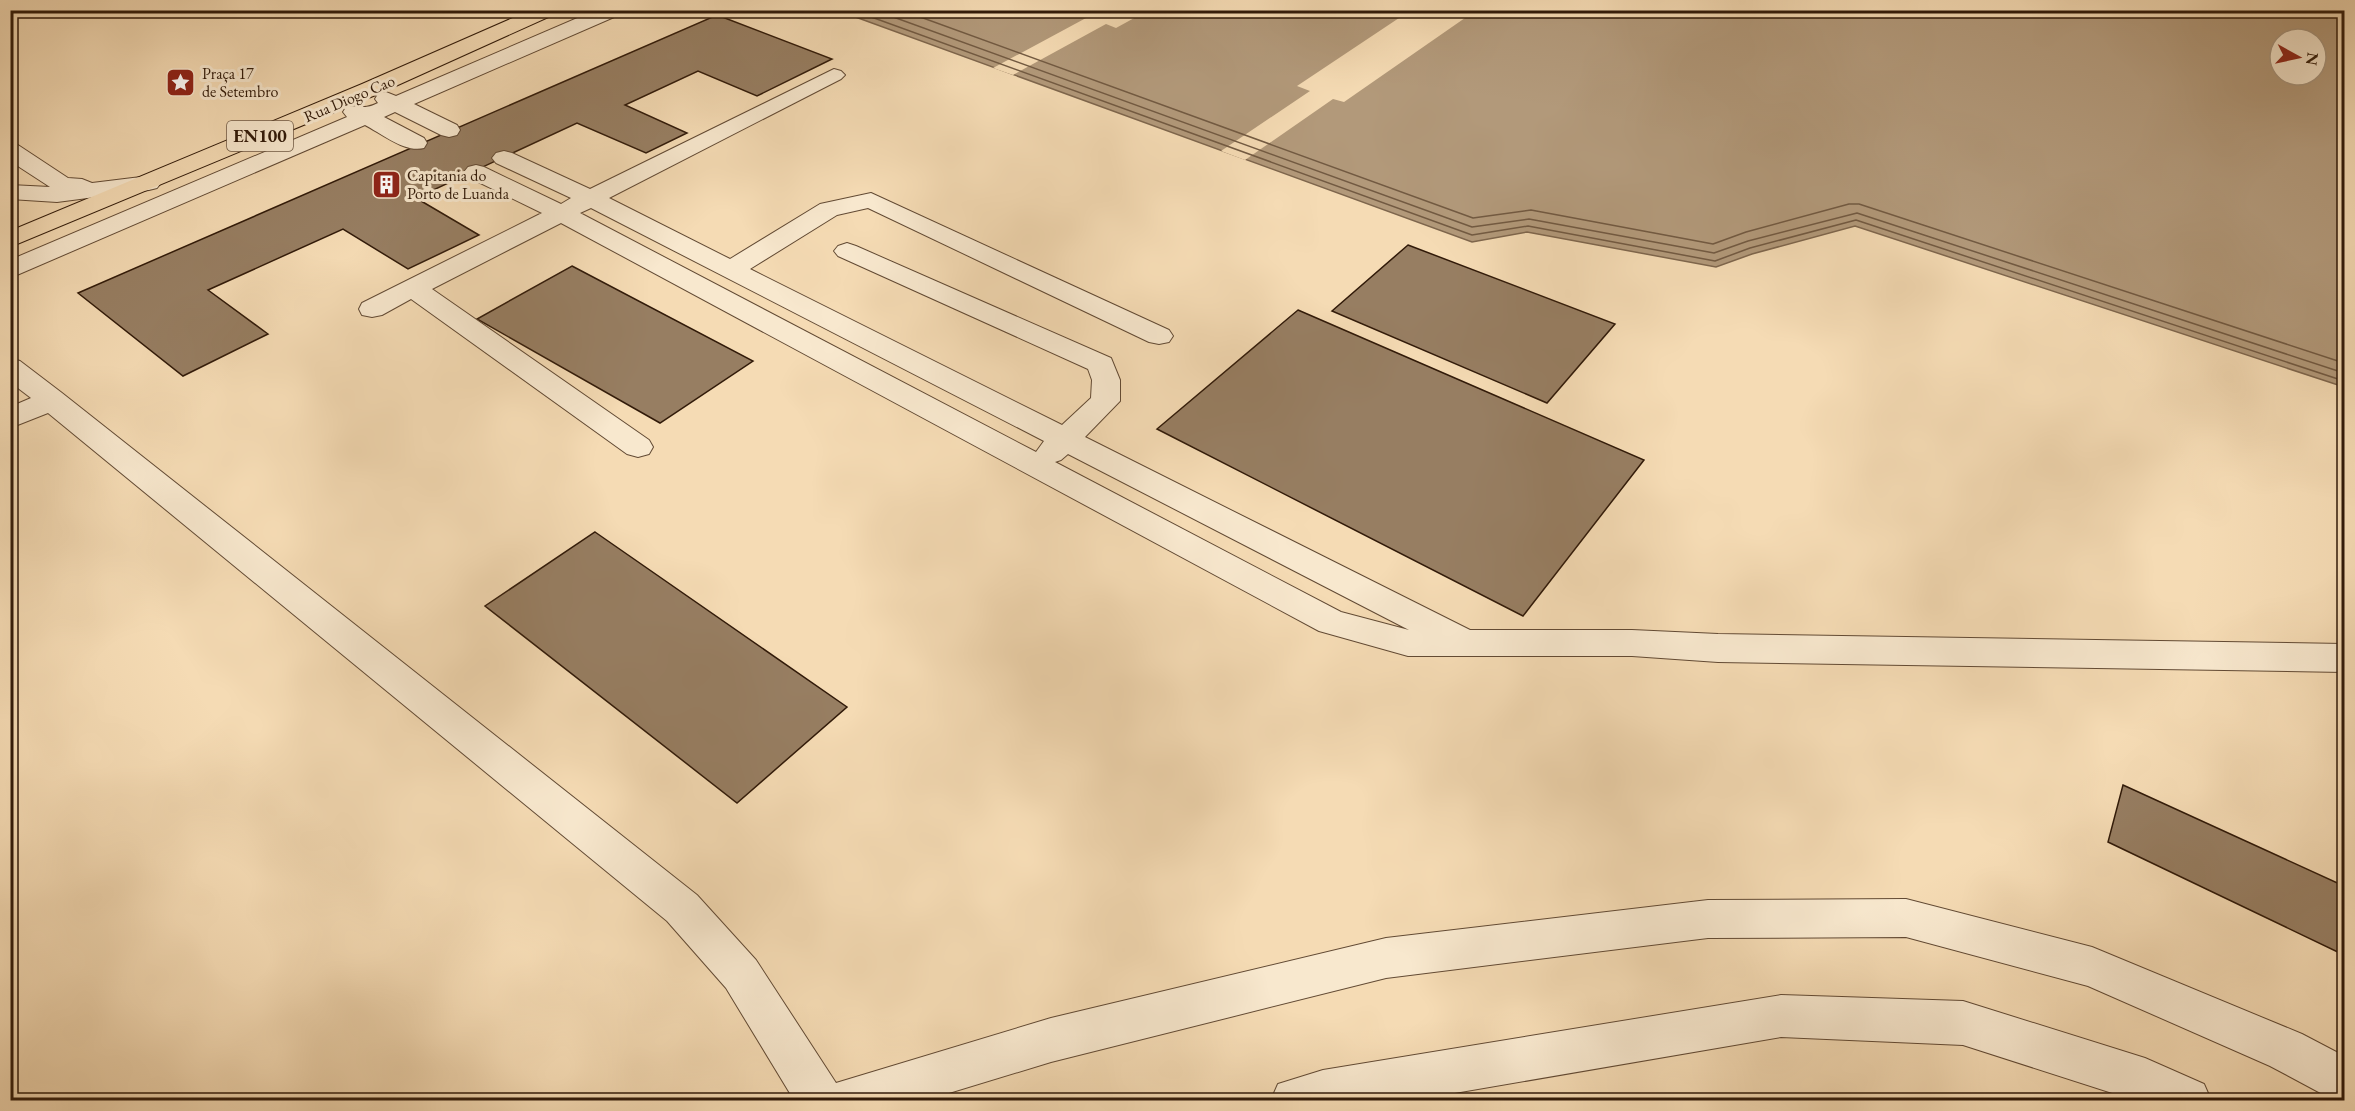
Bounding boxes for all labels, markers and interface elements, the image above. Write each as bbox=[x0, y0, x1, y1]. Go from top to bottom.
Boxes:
north arrow bbox=[2268, 27, 2328, 87]
text: N bbox=[2301, 51, 2324, 67]
place label: Praça 17 de Setembro bbox=[202, 63, 279, 102]
place icon: Praça 17 de Setembro bbox=[165, 66, 197, 98]
street label: Rua Diogo Cao bbox=[300, 70, 398, 127]
road number: EN100 bbox=[227, 121, 293, 151]
place label: Capitania do Porto de Luanda bbox=[407, 165, 510, 204]
building icon: Capitania do Porto de Luanda bbox=[370, 168, 402, 200]

